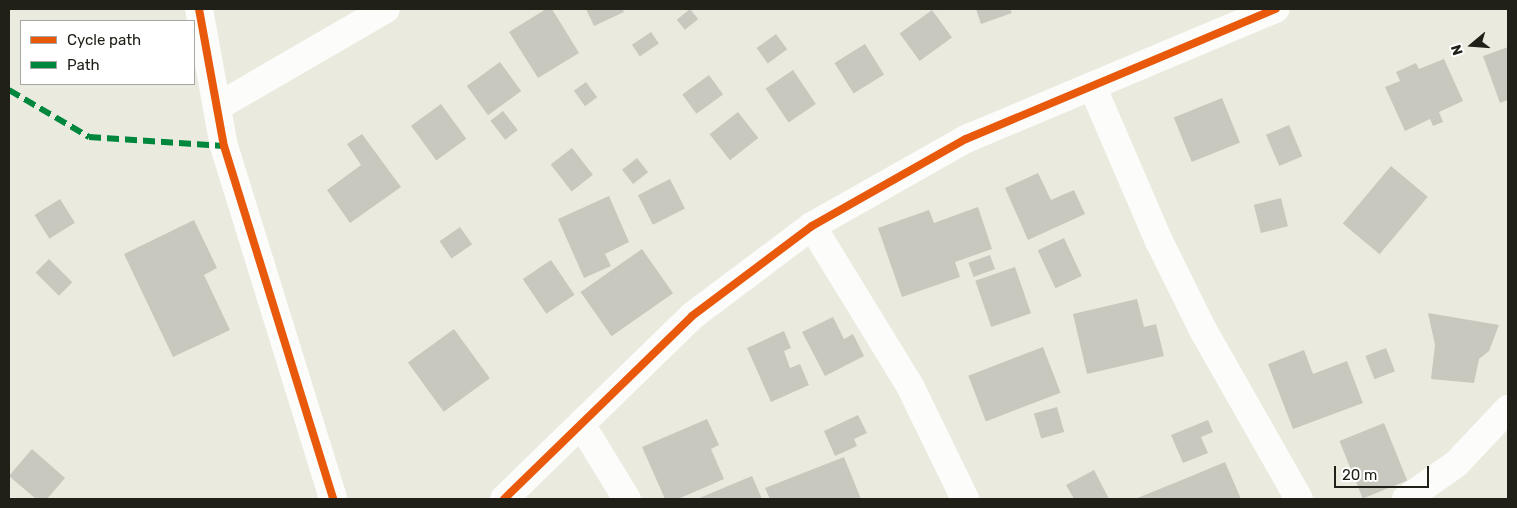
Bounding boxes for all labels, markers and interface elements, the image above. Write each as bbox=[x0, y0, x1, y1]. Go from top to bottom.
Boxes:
legend bbox=[20, 20, 195, 85]
north arrow bbox=[1447, 20, 1497, 70]
text: Cycle path bbox=[67, 31, 141, 49]
text: N bbox=[1448, 42, 1467, 57]
text: Path bbox=[67, 56, 100, 74]
scale bar bbox=[1337, 456, 1432, 488]
text: 20 m bbox=[1342, 466, 1377, 484]

